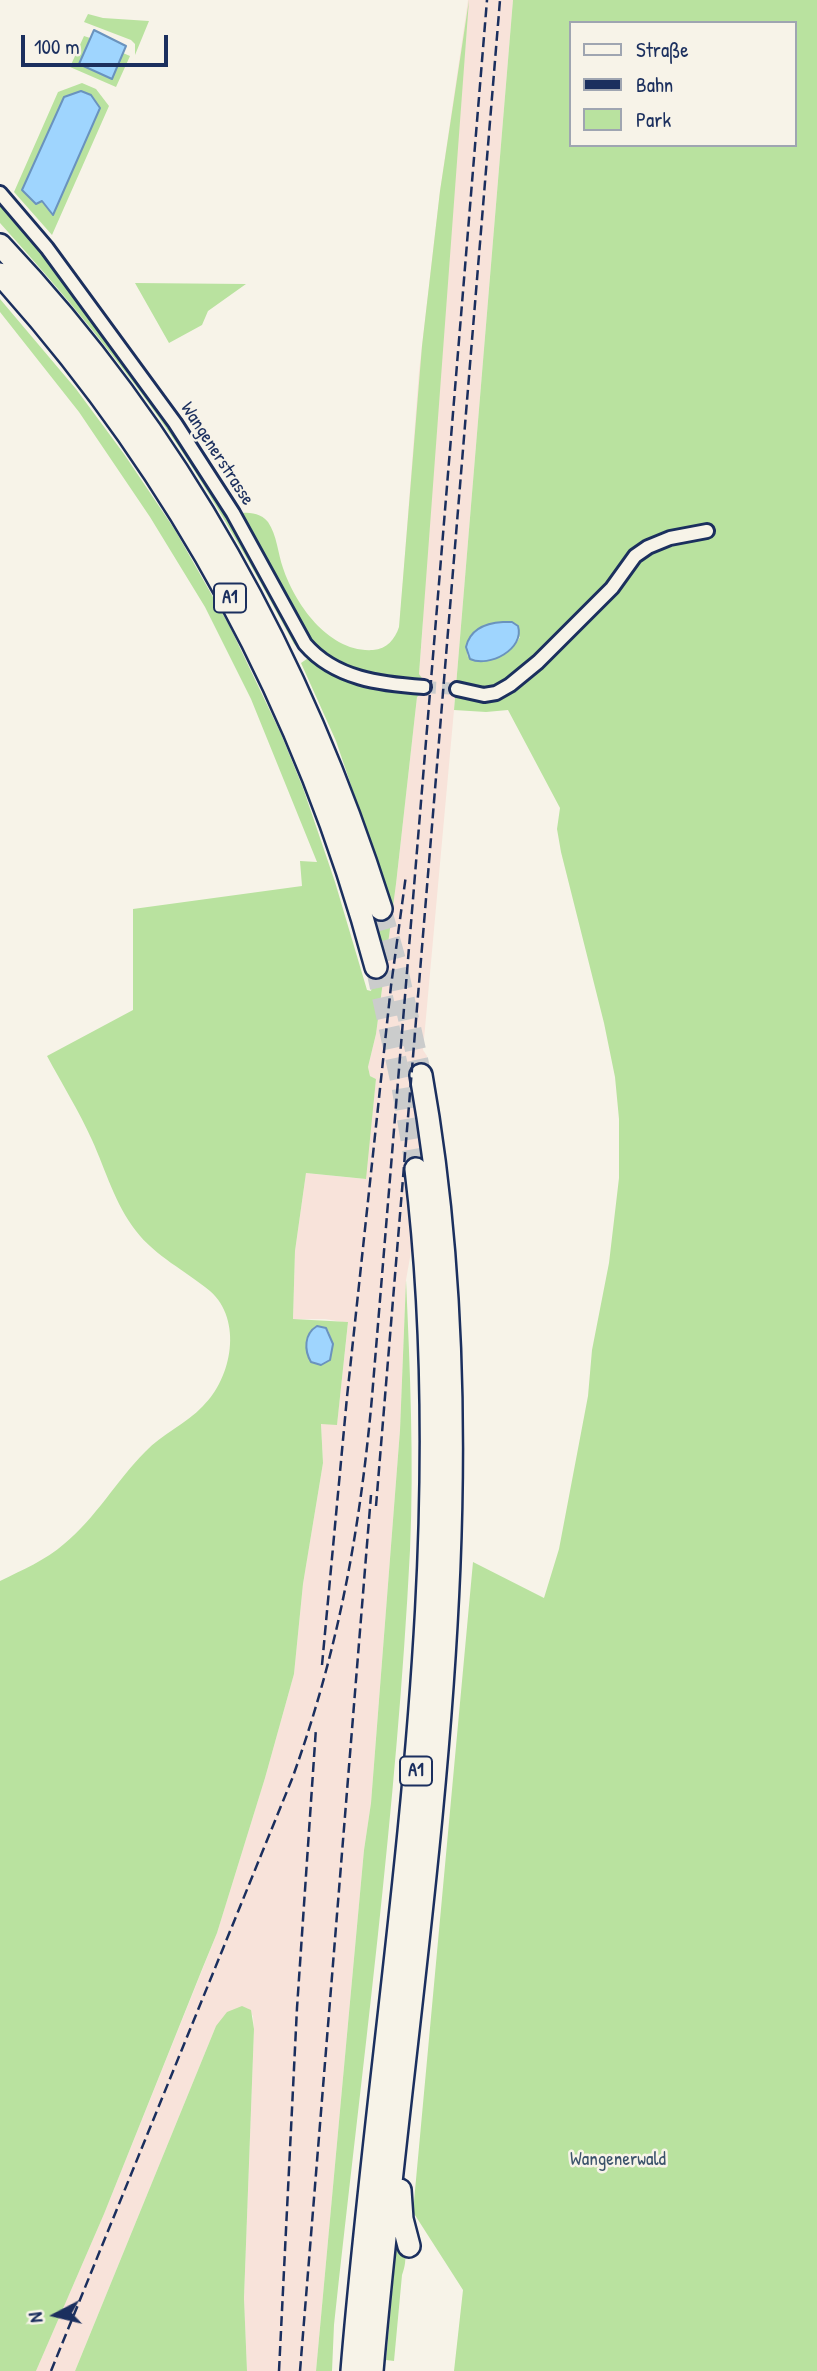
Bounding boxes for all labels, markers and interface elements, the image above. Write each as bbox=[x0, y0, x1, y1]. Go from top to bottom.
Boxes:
scale bar bbox=[24, 21, 172, 65]
legend bbox=[568, 21, 796, 147]
text: 100 m bbox=[34, 32, 80, 61]
text: Straße bbox=[636, 35, 689, 64]
text: Bahn bbox=[636, 70, 673, 99]
text: Park bbox=[636, 105, 671, 134]
street label: Wangenerstrasse bbox=[175, 398, 259, 510]
road number: A1 bbox=[214, 584, 246, 612]
road number: A1 bbox=[400, 1756, 432, 1786]
park label: Wangenerwald bbox=[570, 2149, 666, 2171]
north arrow bbox=[21, 2280, 91, 2350]
text: N bbox=[22, 2311, 49, 2324]

